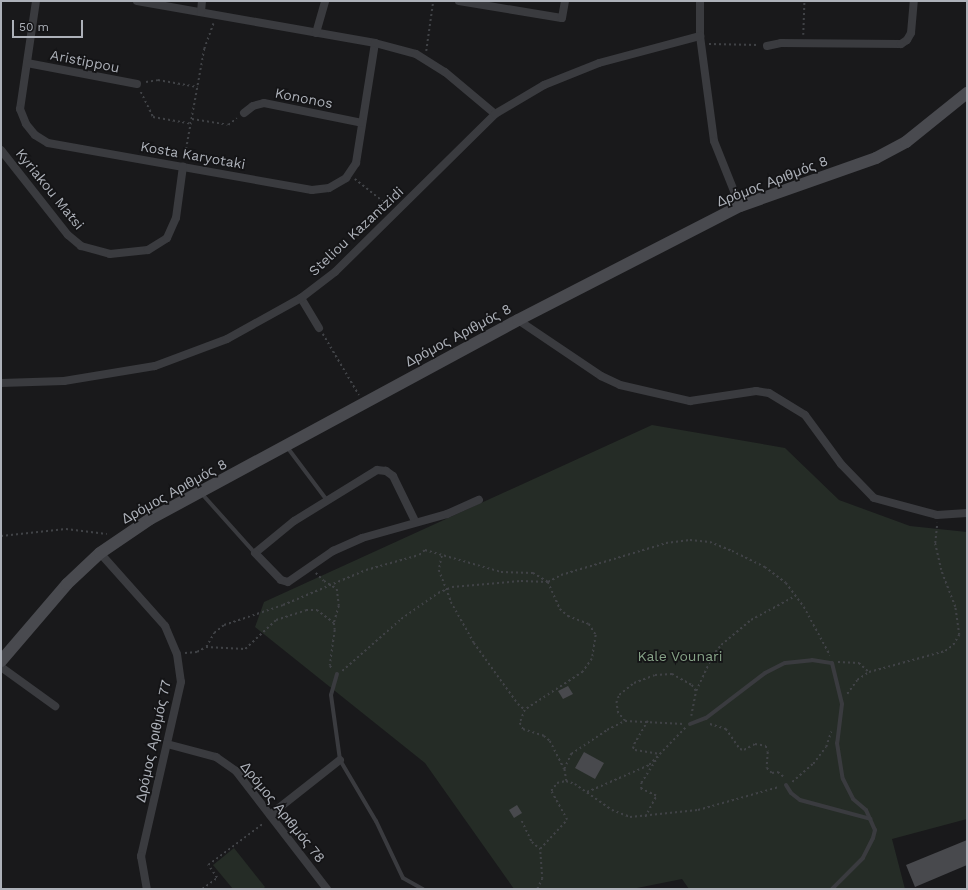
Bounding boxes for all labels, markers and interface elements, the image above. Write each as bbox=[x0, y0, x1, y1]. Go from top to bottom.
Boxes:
scale bar bbox=[14, 12, 85, 38]
text: 50 m bbox=[19, 20, 49, 34]
street label: Aristippou bbox=[49, 46, 121, 76]
street label: Kononos bbox=[274, 84, 334, 112]
street label: Kosta Karyotaki bbox=[139, 137, 247, 173]
street label: Kyriakou Matsi bbox=[12, 145, 88, 233]
street label: Δρόμος Αριθμός 8 bbox=[714, 152, 830, 210]
street label: Steliou Kazantzidi bbox=[305, 183, 407, 279]
street label: Δρόμος Αριθμός 8 bbox=[402, 300, 514, 370]
street label: Δρόμος Αριθμός 8 bbox=[118, 455, 230, 527]
park label: Kale Vounari bbox=[637, 648, 723, 664]
street label: Δρόμος Αριθμός 77 bbox=[132, 678, 174, 804]
street label: Δρόμος Αριθμός 78 bbox=[237, 758, 329, 866]

